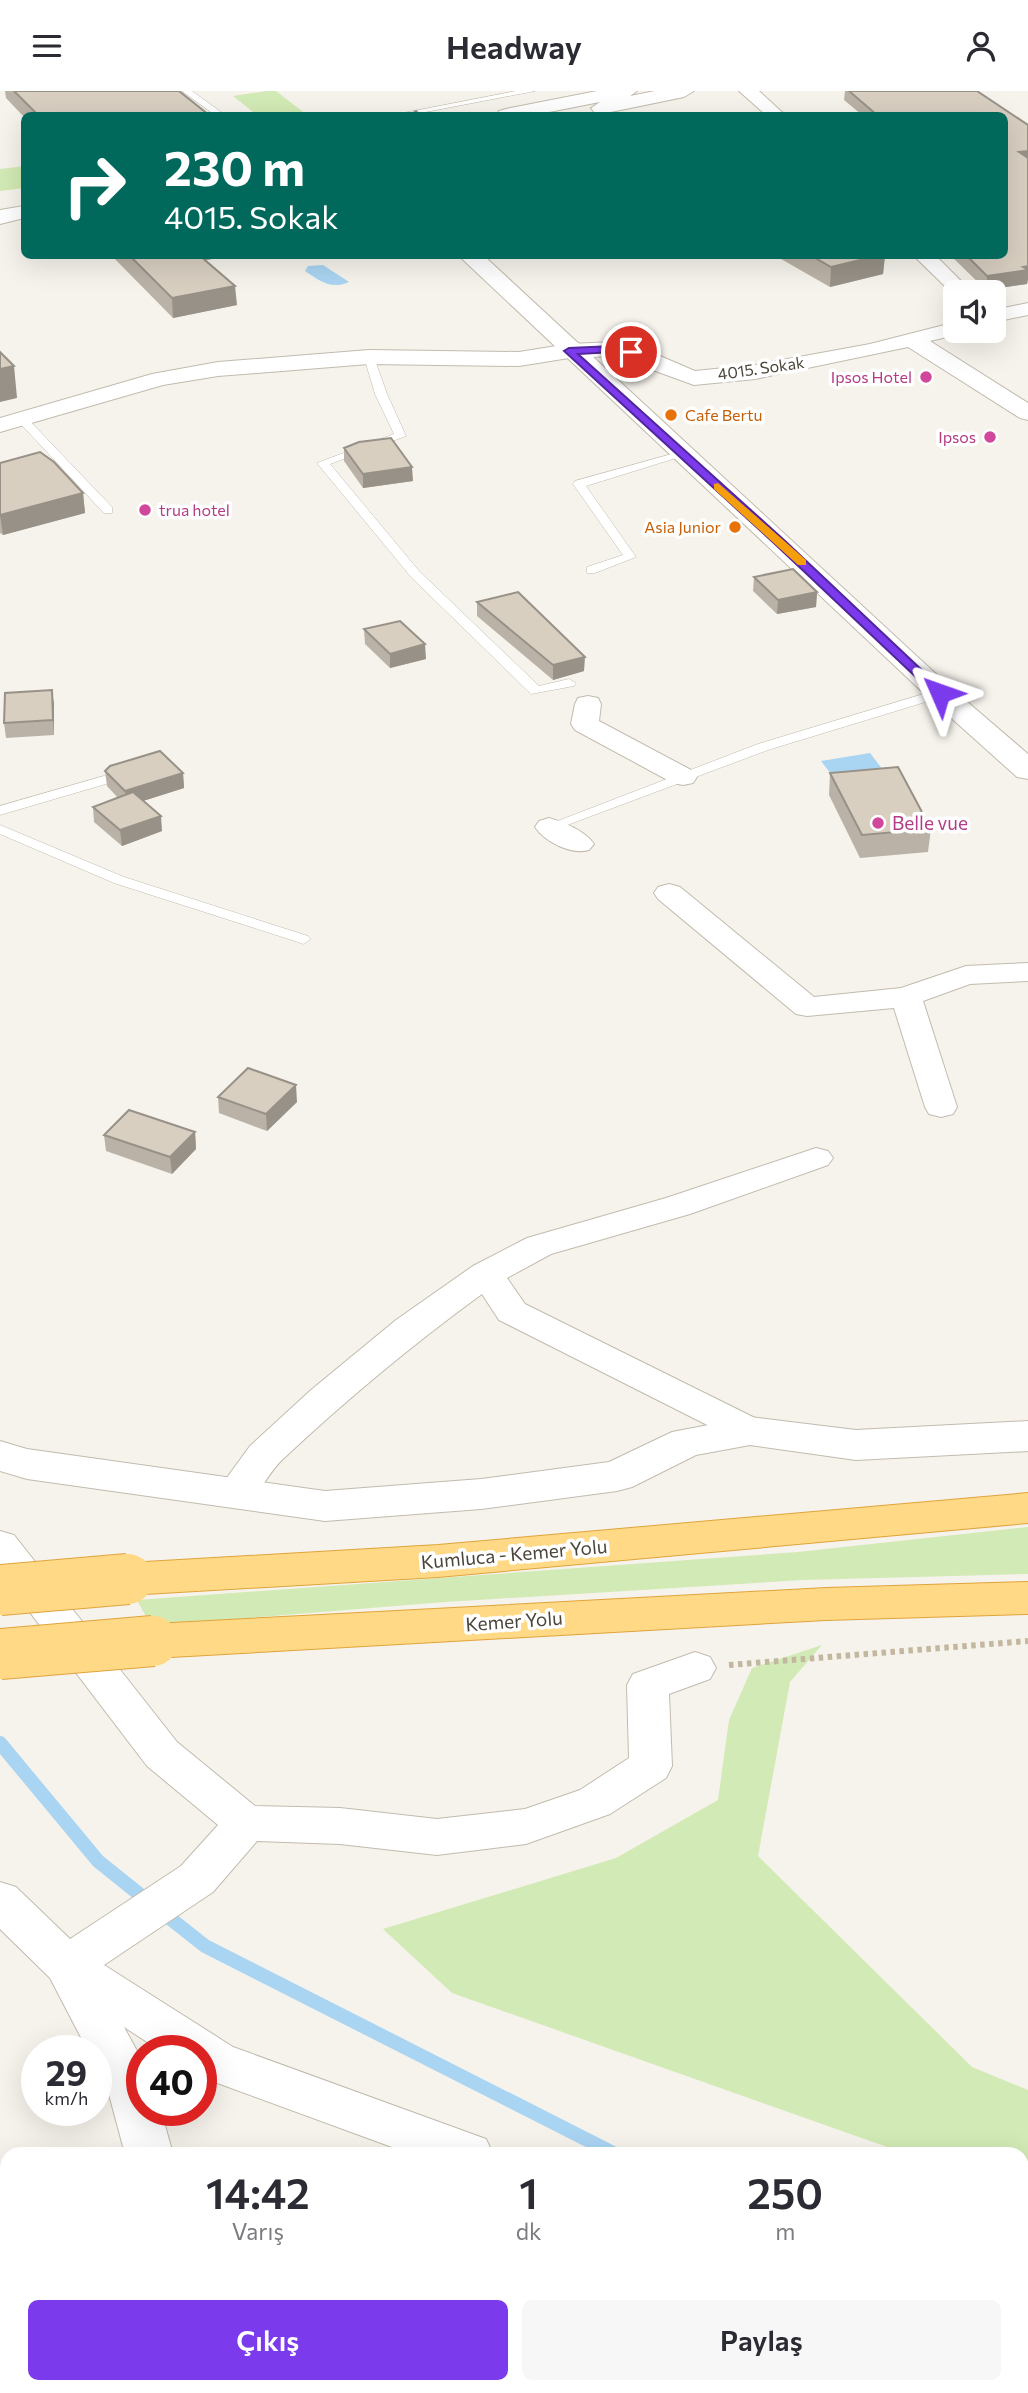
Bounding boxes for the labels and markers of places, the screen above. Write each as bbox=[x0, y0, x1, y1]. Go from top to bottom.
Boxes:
pin bbox=[601, 322, 661, 382]
place label: Ipsos Hotel bbox=[831, 367, 912, 386]
marker: Ipsos Hotel bbox=[918, 369, 934, 385]
place label: Cafe Bertu bbox=[685, 405, 762, 424]
marker: Cafe Bertu bbox=[663, 407, 679, 423]
place label: Ipsos bbox=[938, 427, 976, 446]
marker: Ipsos bbox=[982, 429, 998, 445]
place label: trua hotel bbox=[159, 500, 230, 519]
marker: trua hotel bbox=[137, 502, 153, 518]
place label: Asia Junior bbox=[644, 517, 722, 536]
marker: Asia Junior bbox=[727, 519, 743, 535]
place label: Belle vue bbox=[892, 811, 968, 834]
marker: Belle vue bbox=[870, 815, 886, 831]

